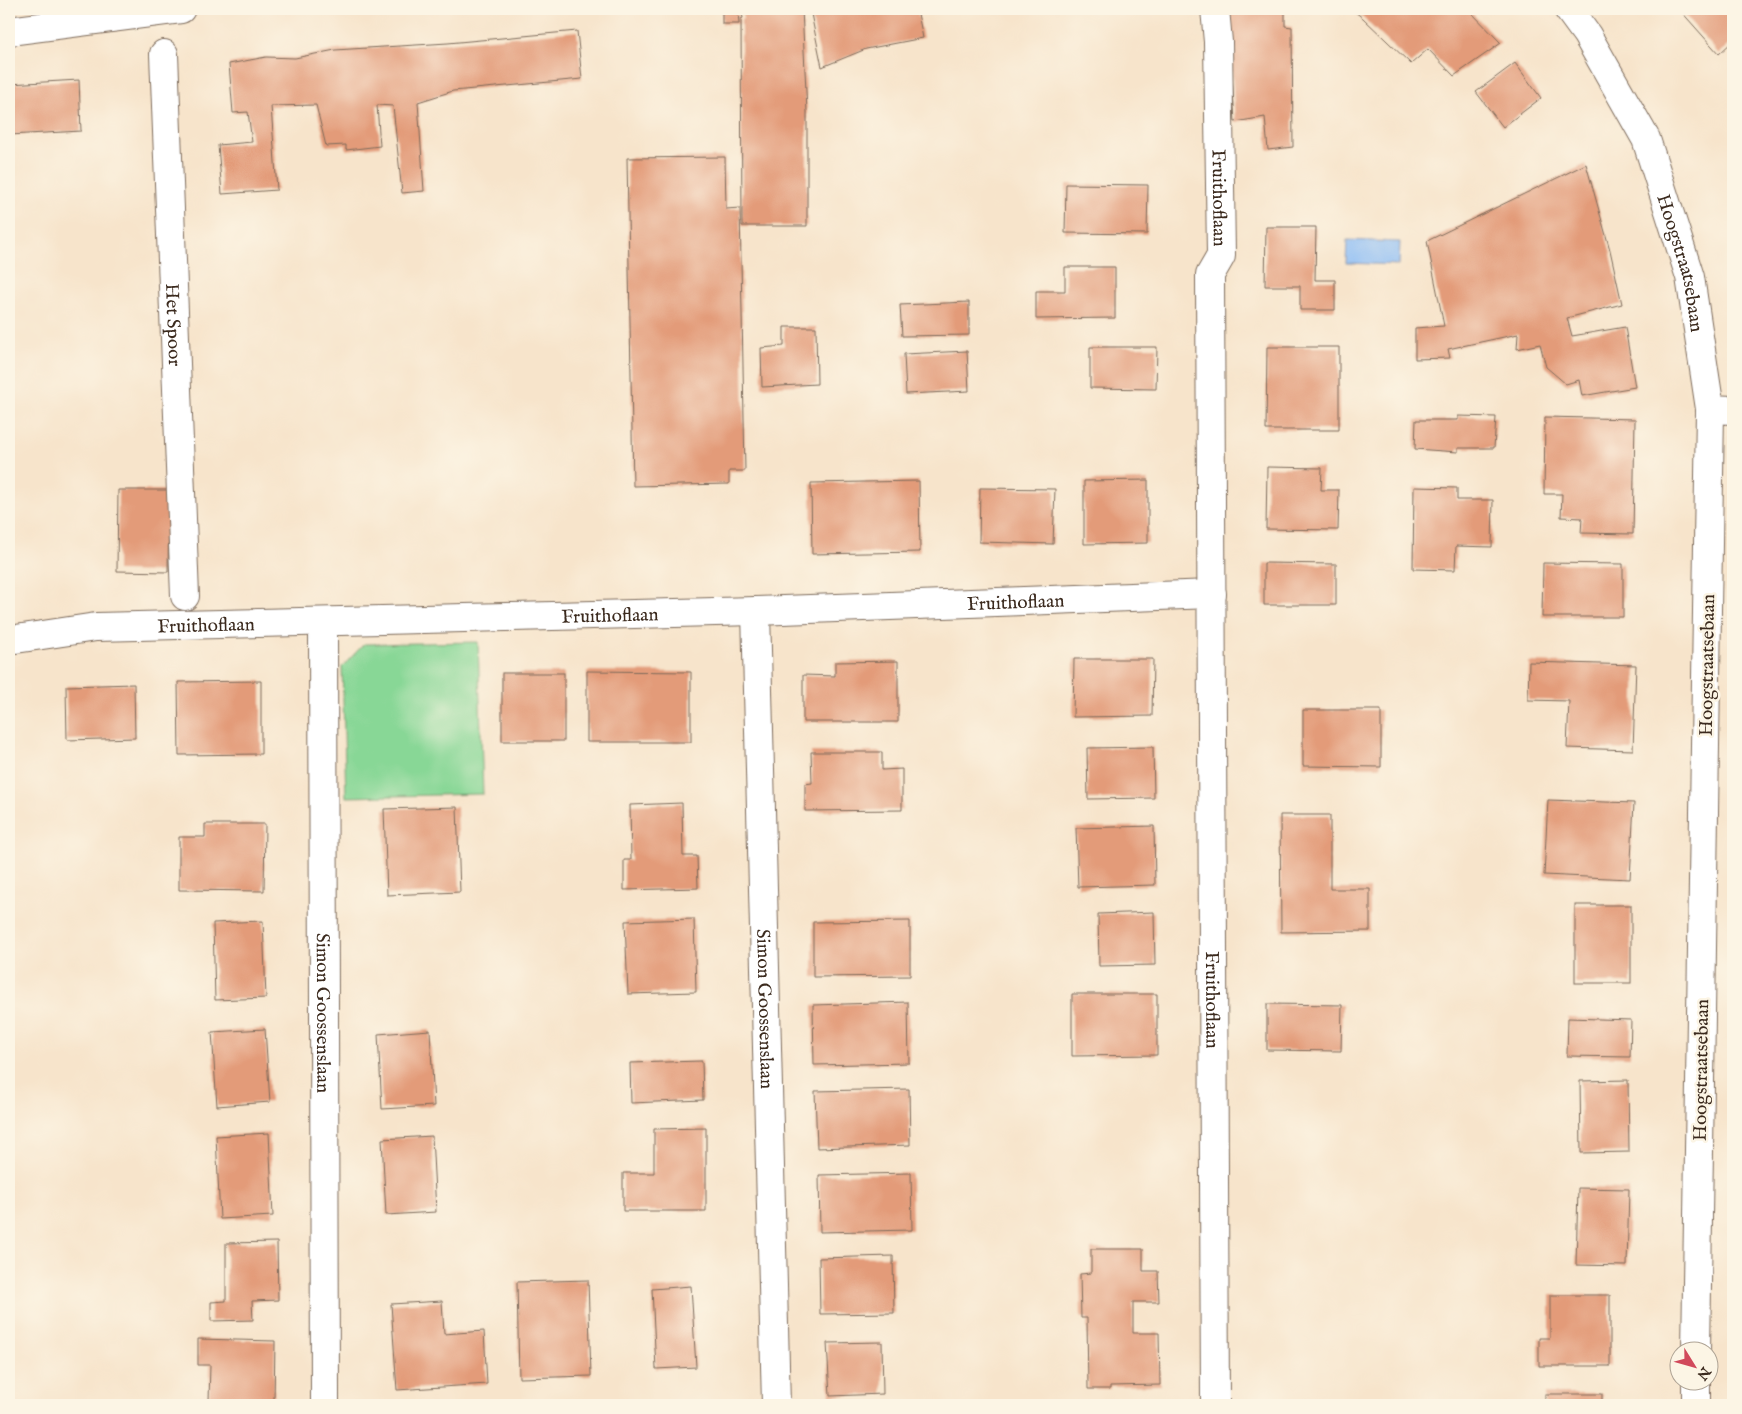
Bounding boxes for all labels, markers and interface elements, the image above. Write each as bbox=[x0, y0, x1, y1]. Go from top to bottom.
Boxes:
street label: Fruithoflaan bbox=[1206, 149, 1231, 247]
street label: Hoogstraatsebaan bbox=[1650, 191, 1708, 334]
street label: Het Spoor bbox=[159, 283, 186, 367]
street label: Fruithoflaan bbox=[967, 590, 1065, 617]
street label: Hoogstraatsebaan bbox=[1695, 594, 1721, 736]
street label: Fruithoflaan bbox=[561, 603, 659, 630]
street label: Fruithoflaan bbox=[157, 613, 255, 640]
street label: Simon Goossenslaan bbox=[750, 929, 778, 1089]
street label: Simon Goossenslaan bbox=[310, 933, 334, 1093]
street label: Fruithoflaan bbox=[1199, 951, 1223, 1049]
street label: Hoogstraatsebaan bbox=[1689, 999, 1715, 1141]
north arrow bbox=[1670, 1342, 1720, 1392]
text: N bbox=[1693, 1362, 1715, 1383]

